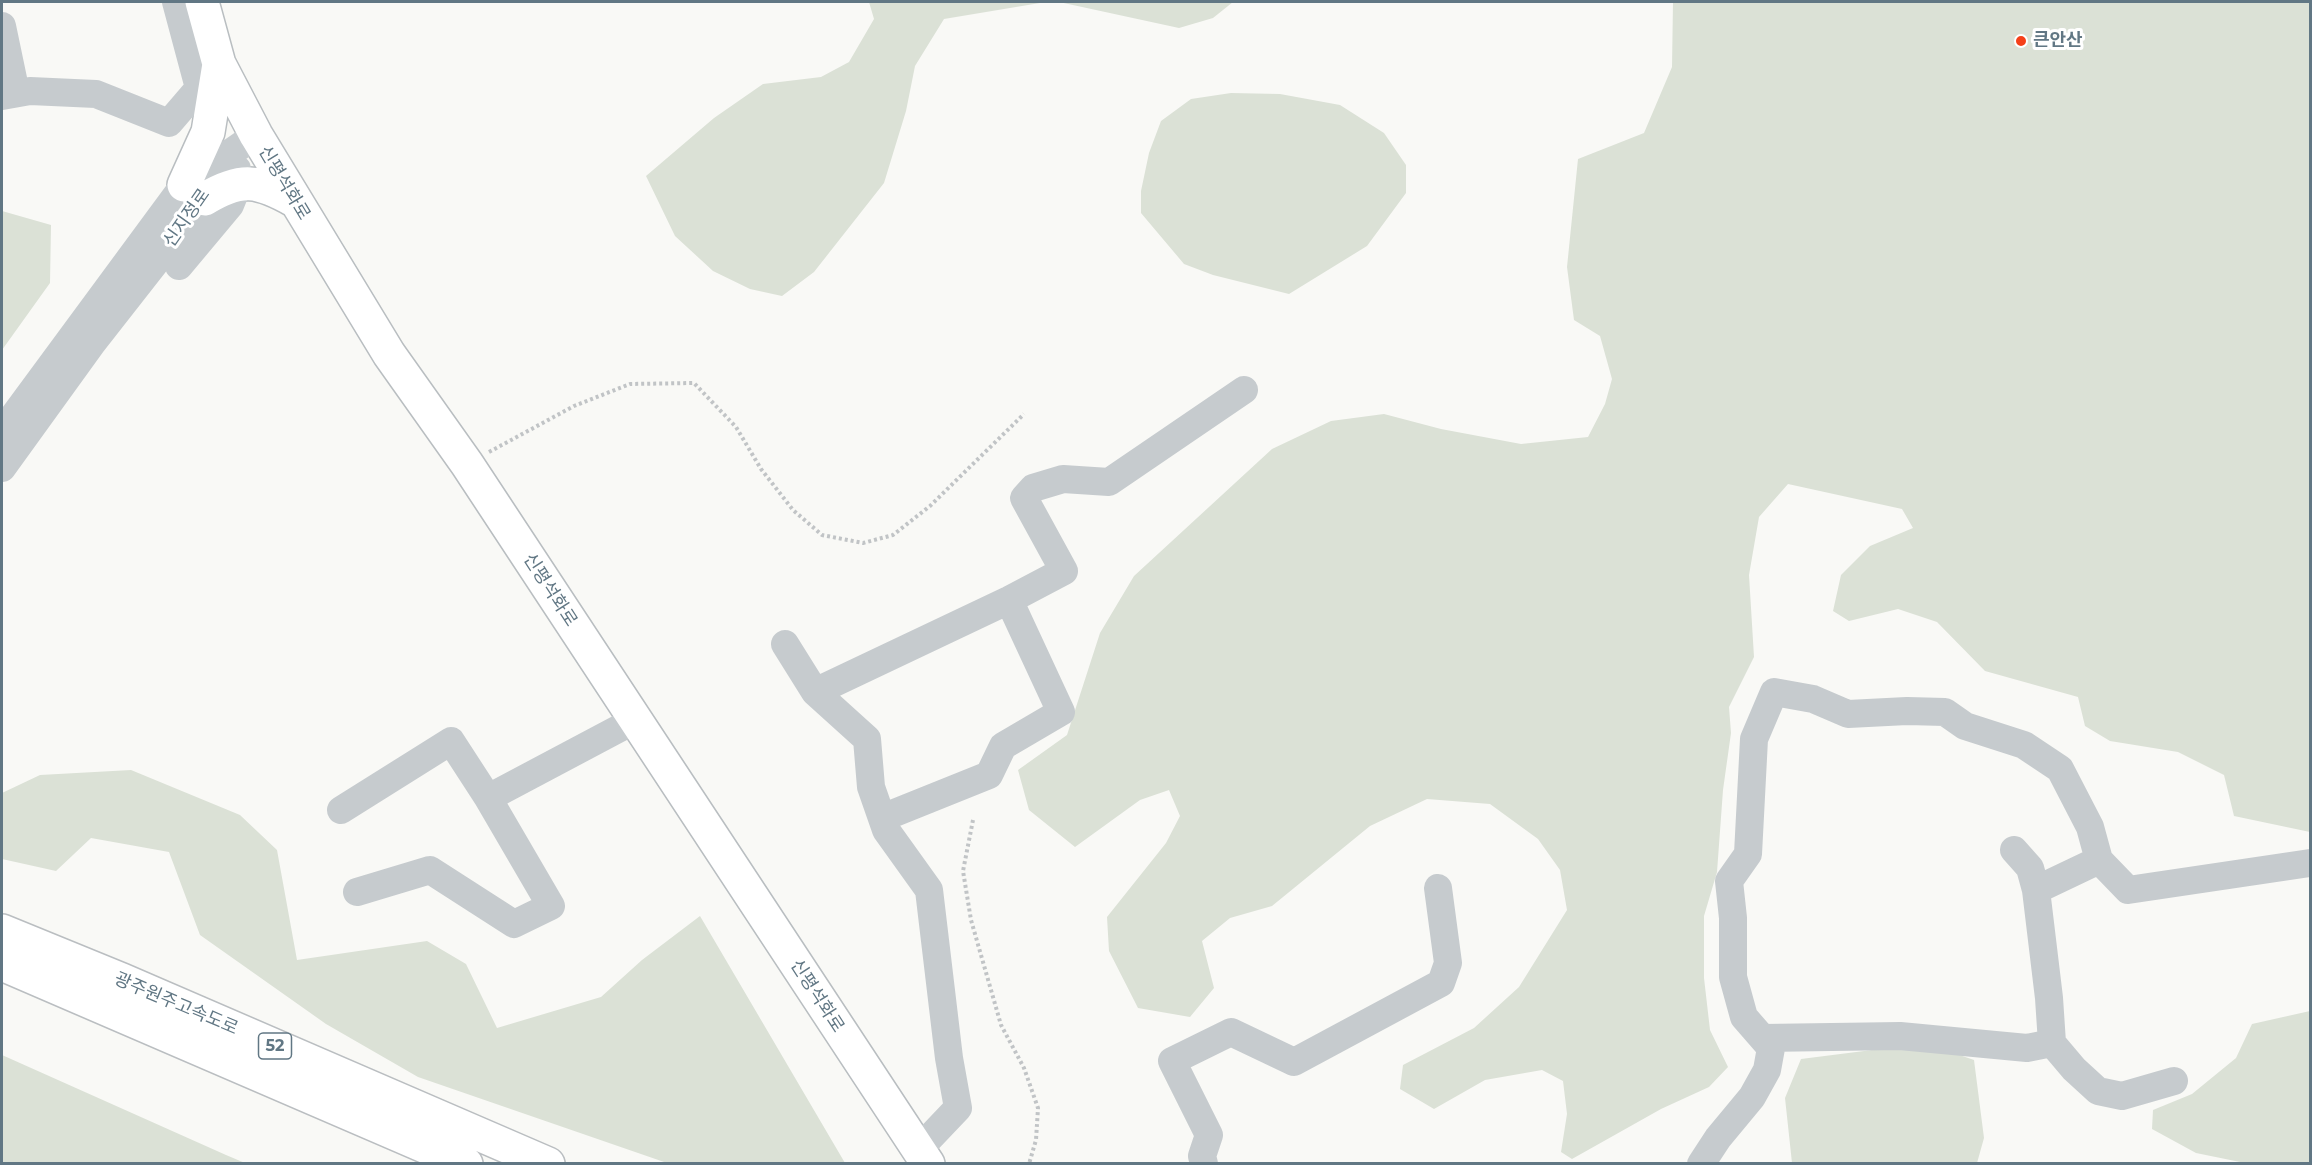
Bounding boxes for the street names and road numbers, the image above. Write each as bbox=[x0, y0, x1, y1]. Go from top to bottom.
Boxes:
street label: 신평석화로 bbox=[253, 142, 315, 224]
street label: 신지정로 bbox=[159, 185, 215, 251]
street label: 신평석화로 bbox=[518, 549, 582, 631]
street label: 신평석화로 bbox=[785, 955, 849, 1037]
street label: 광주원주고속도로 bbox=[111, 968, 241, 1040]
road number: 52 bbox=[258, 1033, 292, 1059]

